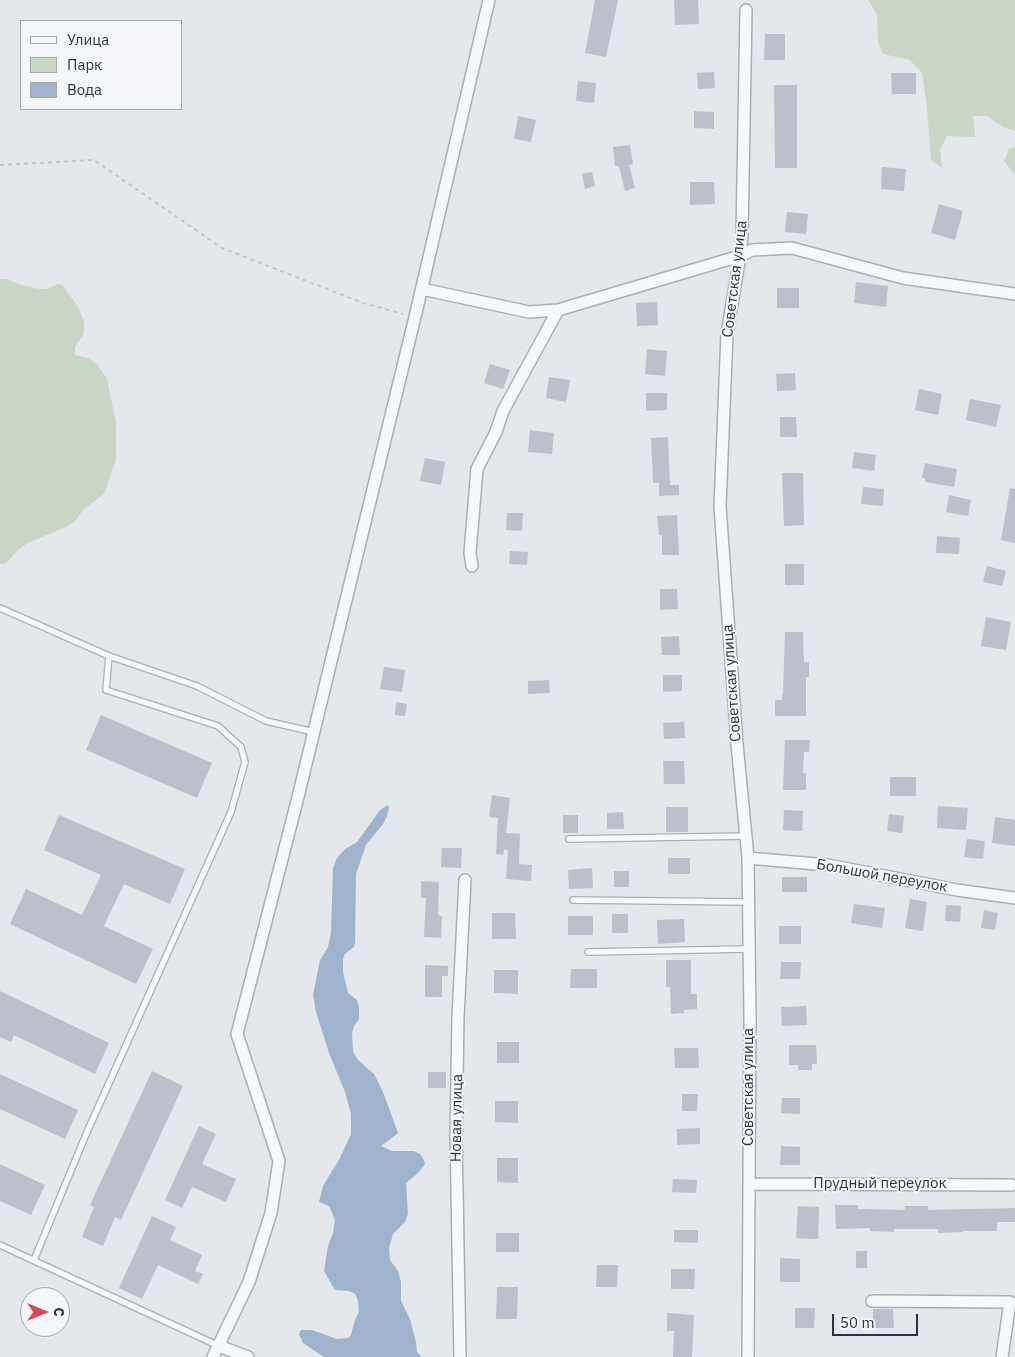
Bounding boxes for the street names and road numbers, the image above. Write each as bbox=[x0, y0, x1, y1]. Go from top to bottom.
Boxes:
street label: Советская улица bbox=[719, 219, 751, 339]
street label: Советская улица bbox=[719, 624, 745, 742]
street label: Большой переулок bbox=[815, 856, 949, 896]
street label: Советская улица bbox=[740, 1028, 758, 1146]
street label: Новая улица bbox=[447, 1074, 467, 1162]
street label: Прудный переулок bbox=[813, 1175, 947, 1193]

